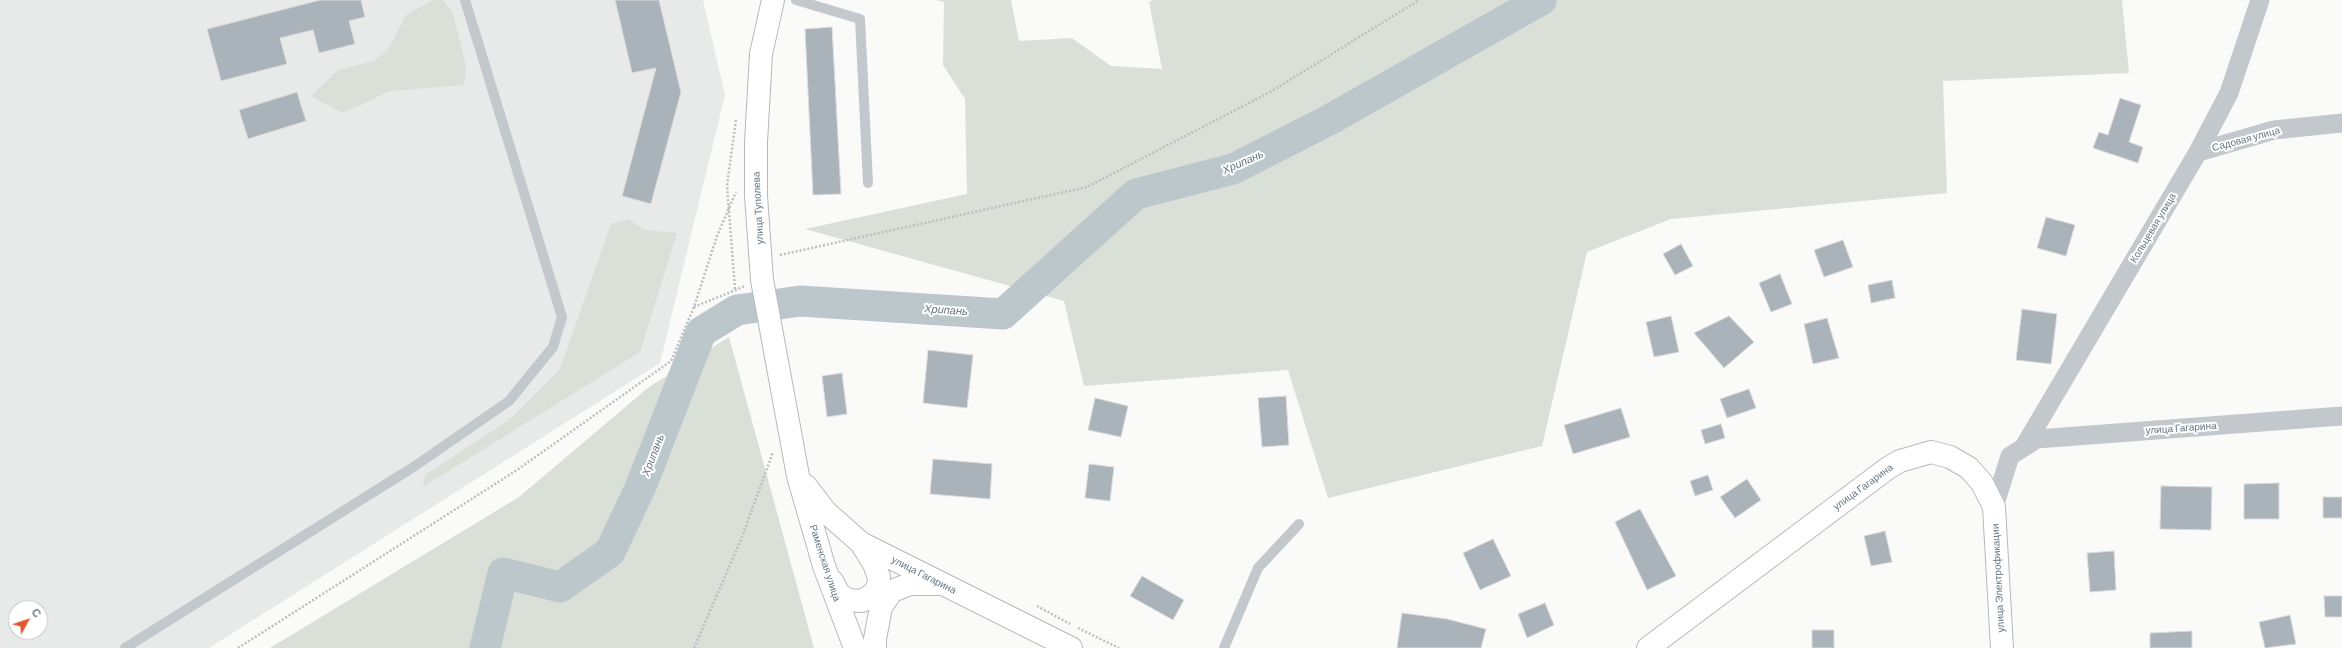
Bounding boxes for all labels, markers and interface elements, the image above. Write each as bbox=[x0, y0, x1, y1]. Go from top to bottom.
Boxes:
street label: Садовая улица bbox=[2211, 124, 2281, 154]
water label: Хрипань bbox=[1220, 147, 1266, 177]
street label: улица Туполева bbox=[750, 171, 766, 245]
street label: Кольцевая улица bbox=[2127, 191, 2179, 265]
water label: Хрипань bbox=[924, 302, 968, 318]
street label: улица Гагарина bbox=[2145, 420, 2217, 436]
water label: Хрипань bbox=[639, 432, 667, 478]
street label: улица Гагарина bbox=[1831, 461, 1895, 513]
street label: Раменская улица bbox=[807, 523, 843, 603]
street label: улица Электрофикации bbox=[1989, 523, 2007, 633]
street label: улица Гагарина bbox=[890, 554, 958, 596]
north arrow bbox=[8, 600, 48, 640]
text: С bbox=[29, 605, 44, 620]

